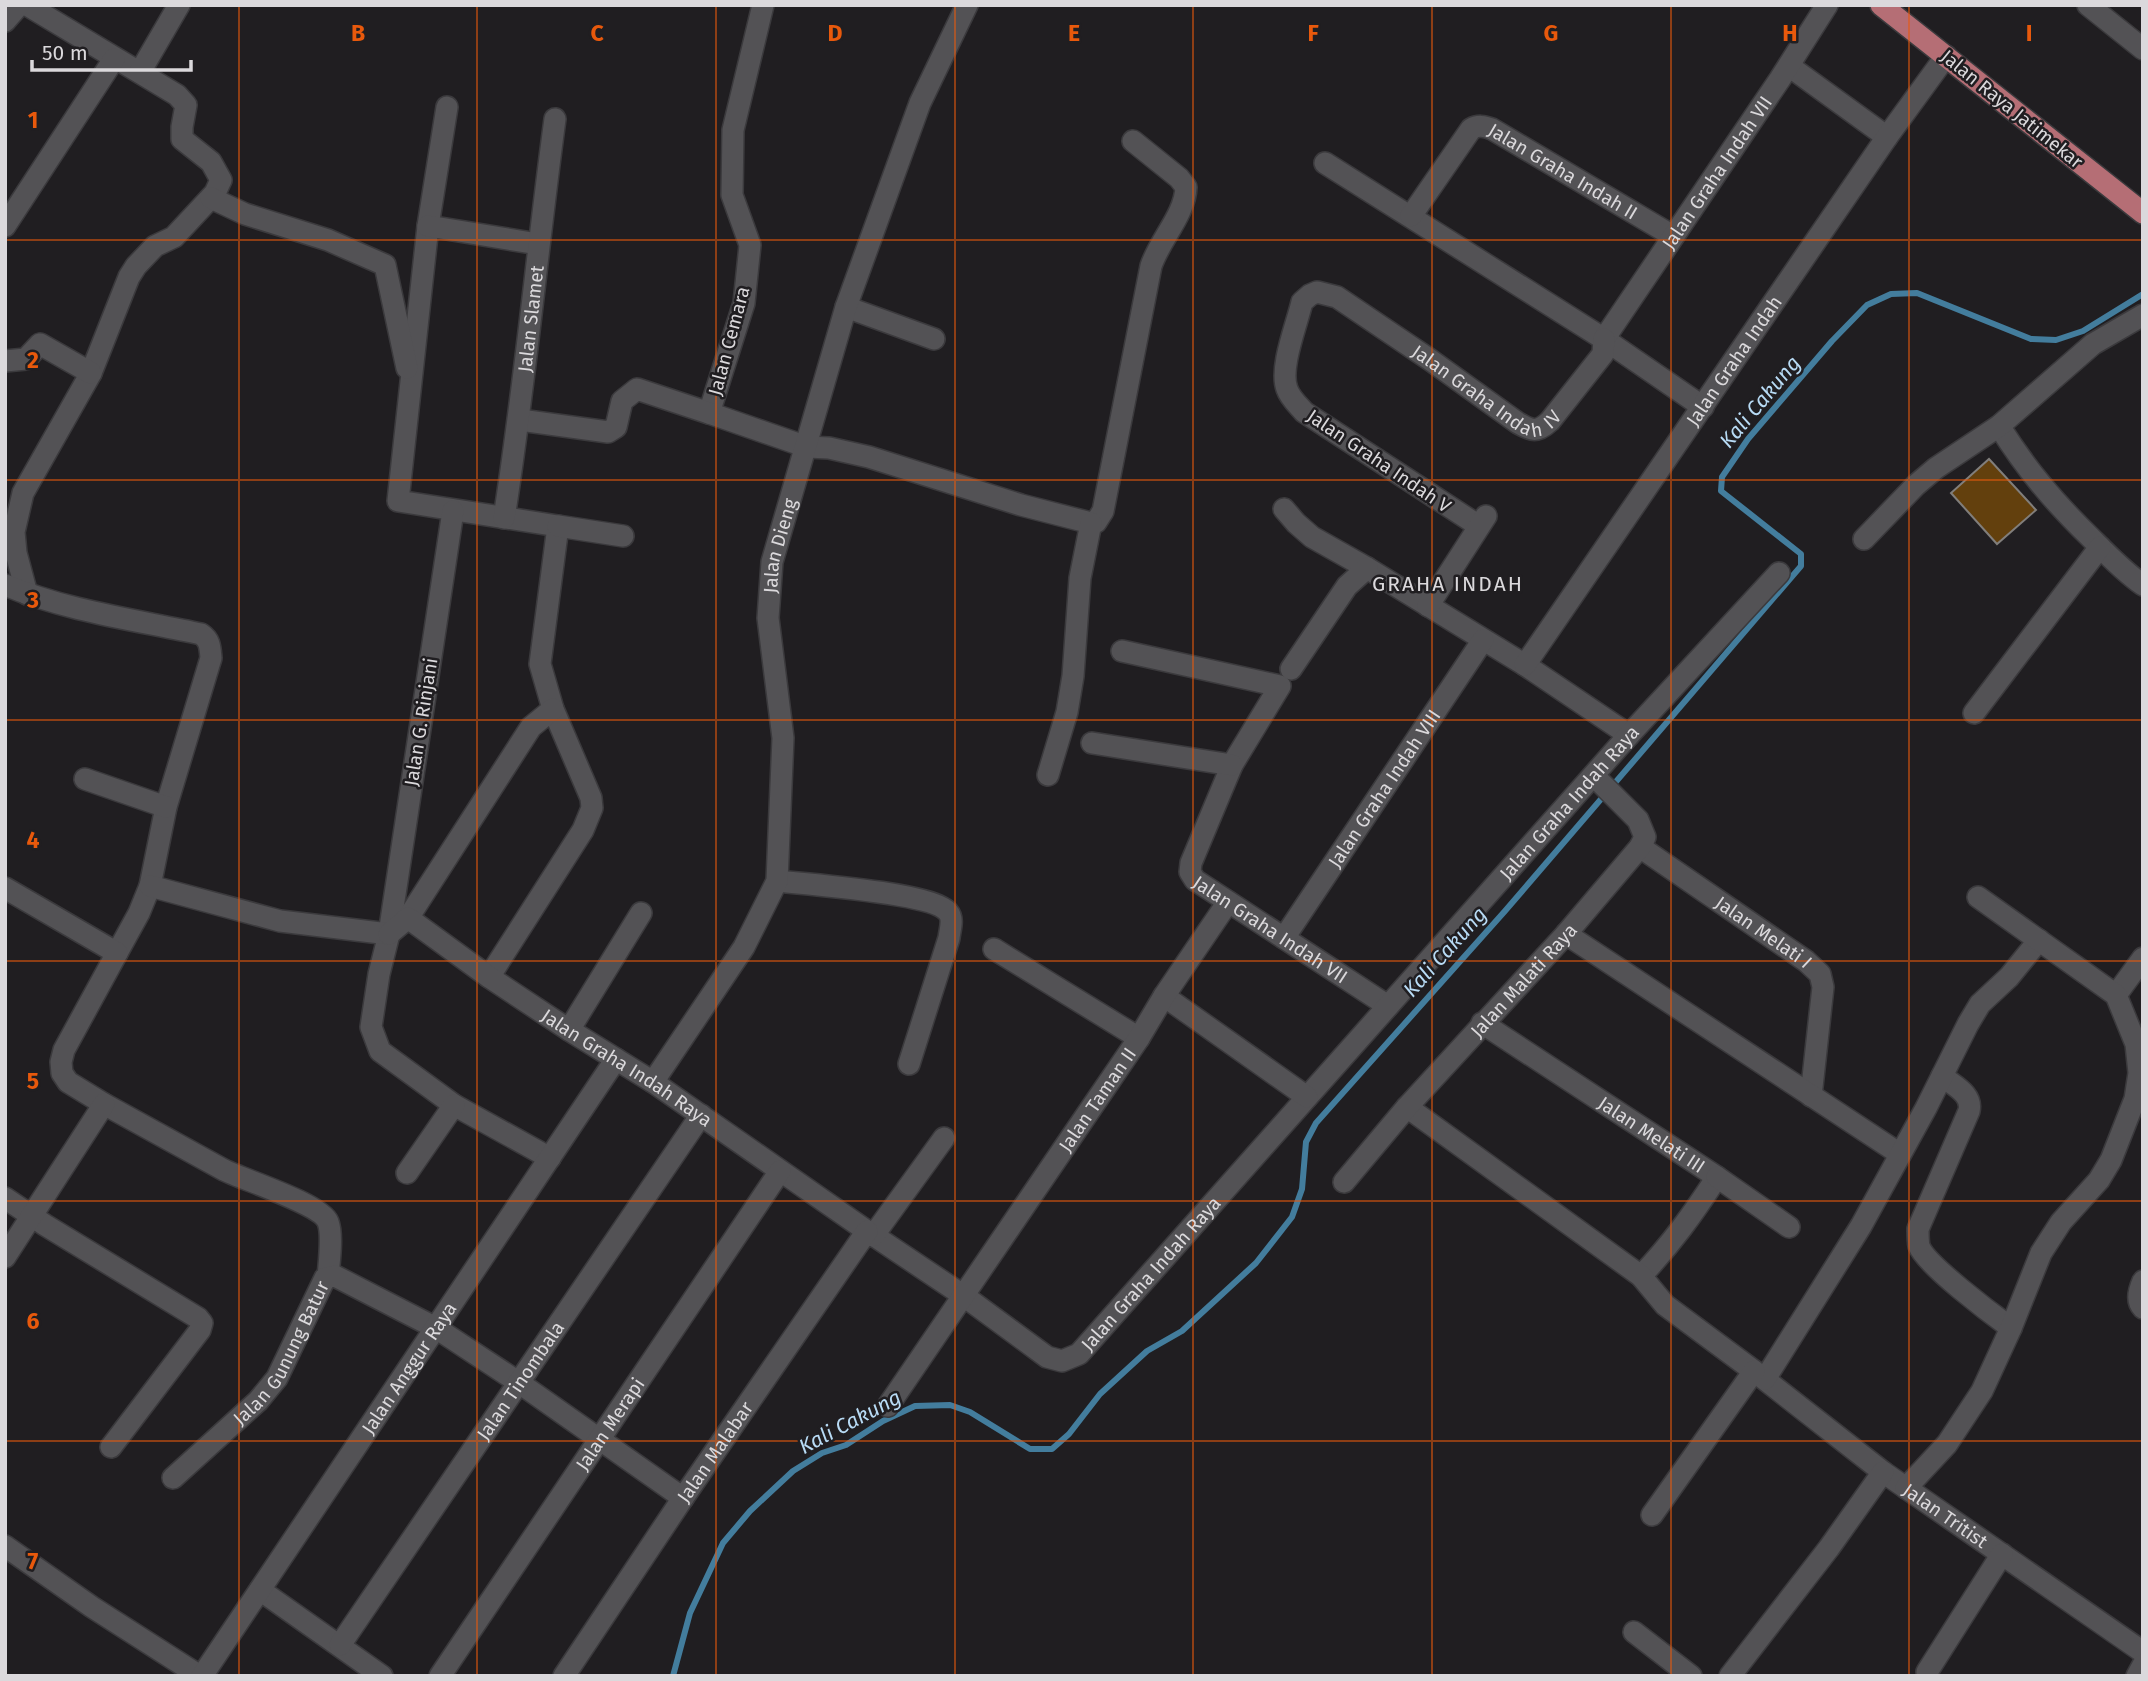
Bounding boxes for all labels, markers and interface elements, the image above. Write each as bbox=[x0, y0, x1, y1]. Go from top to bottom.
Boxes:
text: B bbox=[351, 19, 365, 47]
text: C bbox=[590, 19, 604, 47]
text: D bbox=[828, 19, 843, 47]
text: E bbox=[1068, 19, 1080, 47]
text: F bbox=[1307, 19, 1319, 47]
text: G bbox=[1544, 19, 1558, 47]
text: H bbox=[1782, 19, 1798, 47]
text: I bbox=[2026, 19, 2032, 47]
scale bar bbox=[32, 28, 191, 72]
text: 50 m bbox=[42, 40, 88, 66]
street label: Jalan Raya Jatimekar bbox=[1936, 45, 2088, 174]
street label: Jalan Graha Indah VII bbox=[1657, 92, 1777, 254]
text: 1 bbox=[28, 106, 38, 134]
street label: Jalan Graha Indah II bbox=[1484, 118, 1642, 224]
street label: Jalan Slamet bbox=[513, 264, 548, 374]
street label: Jalan Cemara bbox=[703, 284, 755, 398]
street label: Jalan Graha Indah bbox=[1681, 291, 1786, 430]
street label: Jalan Graha Indah IV bbox=[1408, 339, 1566, 442]
text: 2 bbox=[27, 346, 39, 374]
water label: Kali Cakung bbox=[1714, 351, 1806, 453]
street label: Jalan Graha Indah V bbox=[1303, 404, 1456, 518]
street label: Jalan Dieng bbox=[758, 496, 801, 594]
district label: GRAHA INDAH bbox=[1372, 571, 1524, 597]
text: 3 bbox=[26, 586, 39, 614]
street label: Jalan G. Rinjani bbox=[400, 656, 442, 788]
street label: Jalan Graha Indah VIII bbox=[1323, 705, 1445, 872]
street label: Jalan Graha Indah Raya bbox=[1494, 720, 1644, 884]
text: 4 bbox=[27, 826, 40, 854]
street label: Jalan Graha Indah VII bbox=[1189, 870, 1352, 988]
street label: Jalan Melati I bbox=[1711, 891, 1817, 973]
water label: Kali Cakung bbox=[1398, 902, 1492, 1002]
street label: Jalan Malati Raya bbox=[1465, 919, 1582, 1042]
street label: Jalan Graha Indah Raya bbox=[537, 1004, 717, 1131]
street label: Jalan Taman II bbox=[1053, 1043, 1141, 1156]
text: 5 bbox=[27, 1067, 39, 1095]
street label: Jalan Melati III bbox=[1594, 1091, 1710, 1178]
street label: Jalan Graha Indah Raya bbox=[1076, 1191, 1225, 1355]
street label: Jalan Gunung Batur bbox=[228, 1276, 334, 1430]
street label: Jalan Anggur Raya bbox=[356, 1298, 461, 1438]
text: 6 bbox=[27, 1307, 40, 1335]
street label: Jalan Tinombala bbox=[472, 1317, 569, 1444]
street label: Jalan Merapi bbox=[570, 1373, 649, 1475]
water label: Kali Cakung bbox=[794, 1384, 906, 1460]
street label: Jalan Malabar bbox=[672, 1397, 758, 1507]
street label: Jalan Tritist bbox=[1899, 1478, 1992, 1553]
text: 7 bbox=[28, 1547, 39, 1575]

